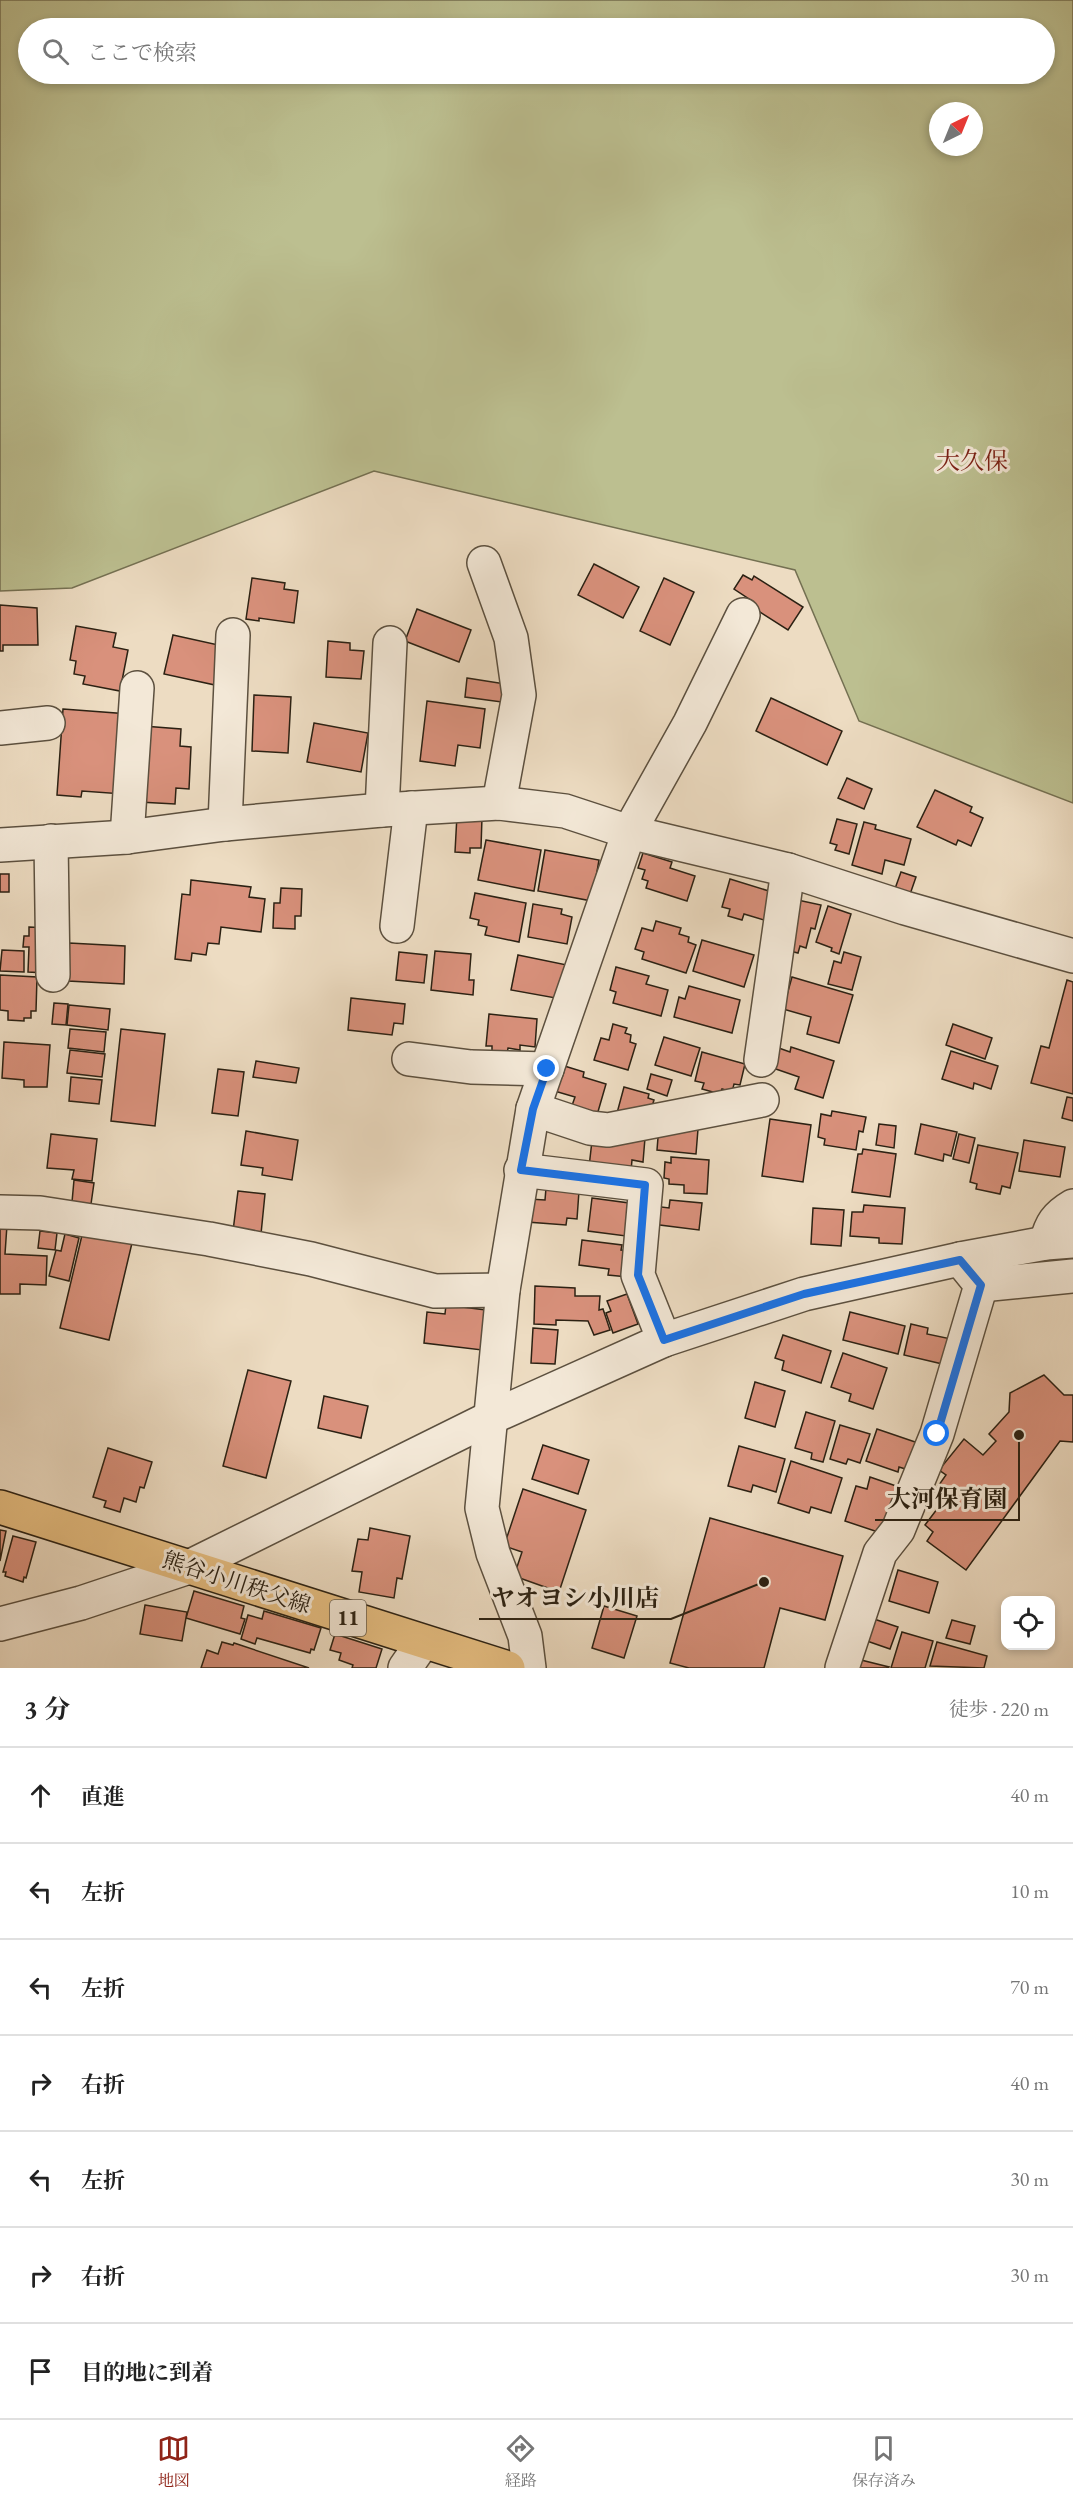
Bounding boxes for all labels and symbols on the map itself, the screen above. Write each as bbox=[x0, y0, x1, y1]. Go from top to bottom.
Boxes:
north arrow bbox=[929, 102, 983, 156]
district label: 大久保 bbox=[936, 445, 1008, 476]
route end bbox=[533, 1055, 559, 1081]
route start bbox=[923, 1420, 949, 1446]
callout: 大河保育園 bbox=[875, 1478, 1019, 1520]
text: 大河保育園 bbox=[887, 1483, 1007, 1514]
street label: 熊谷小川秩父線 bbox=[159, 1545, 315, 1620]
callout: ヤオヨシ小川店 bbox=[479, 1577, 671, 1619]
text: ヤオヨシ小川店 bbox=[491, 1582, 659, 1613]
road number: 11 bbox=[330, 1600, 366, 1636]

